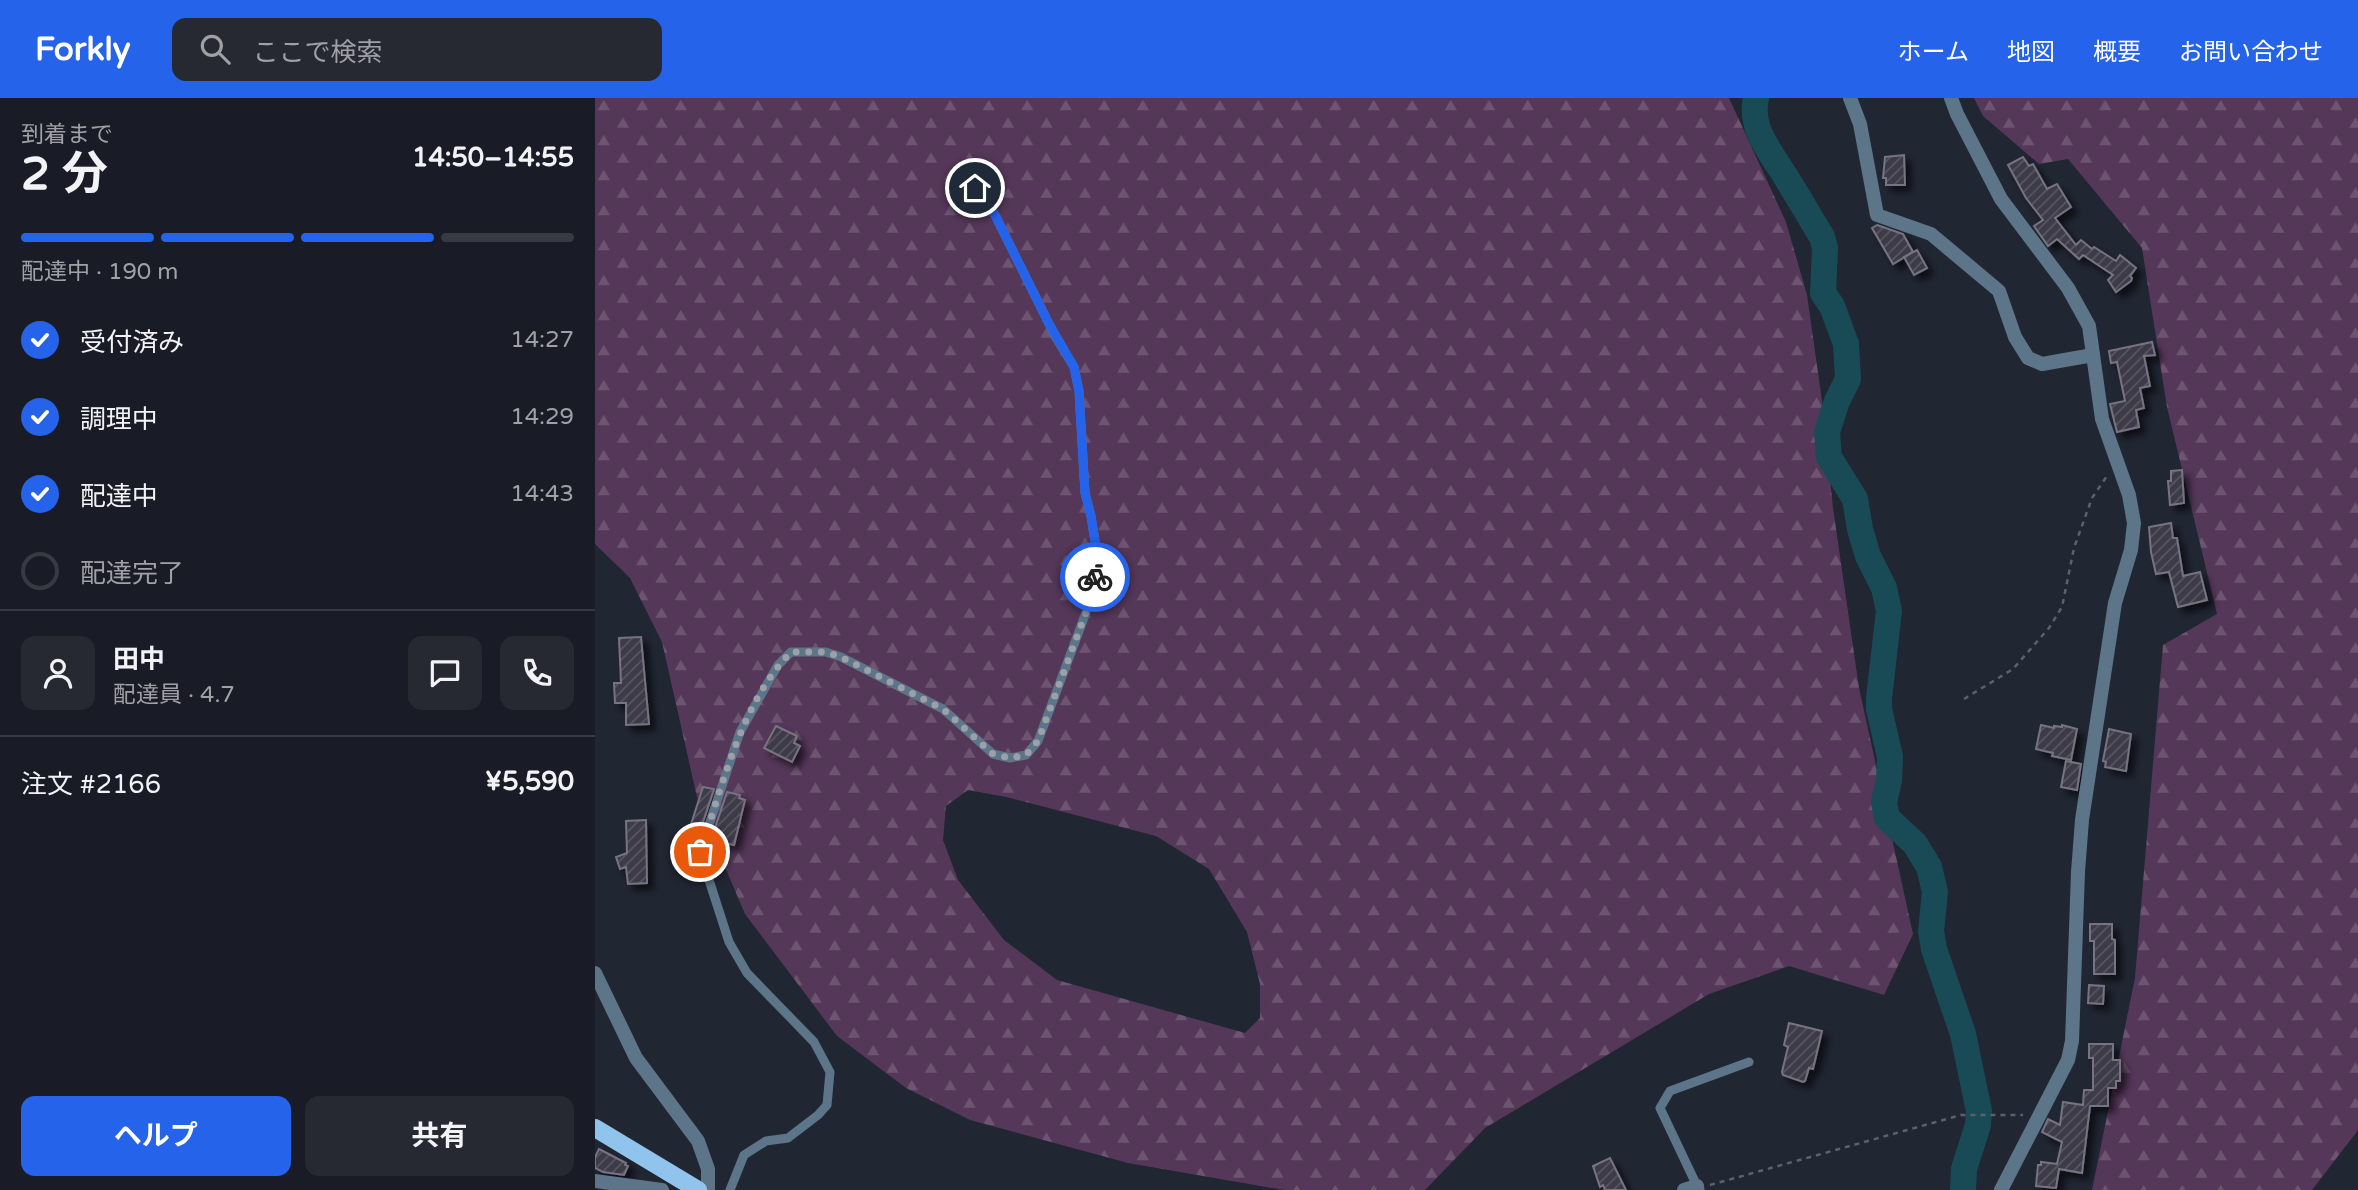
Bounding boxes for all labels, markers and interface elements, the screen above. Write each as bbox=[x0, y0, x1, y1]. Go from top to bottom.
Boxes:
search box bbox=[172, 18, 662, 81]
text: Forkly bbox=[35, 30, 130, 69]
icon: search bbox=[196, 30, 234, 68]
text: ここで検索 bbox=[252, 37, 382, 68]
text: ホーム bbox=[1898, 38, 1969, 67]
text: 地図 bbox=[2007, 38, 2055, 67]
text: 概要 bbox=[2093, 38, 2141, 67]
text: お問い合わせ bbox=[2179, 38, 2323, 67]
text: 到着まで bbox=[21, 121, 113, 149]
text: 14:50–14:55 bbox=[412, 142, 574, 173]
text: 2 分 bbox=[21, 147, 108, 202]
pin bbox=[945, 158, 1005, 218]
icon: home bbox=[956, 169, 994, 207]
text: 配達中 · 190 m bbox=[21, 258, 178, 286]
icon: check bbox=[21, 321, 59, 359]
text: 14:27 bbox=[510, 326, 574, 354]
text: 受付済み bbox=[80, 327, 184, 358]
icon: check bbox=[21, 398, 59, 436]
text: 14:29 bbox=[510, 403, 574, 431]
text: 調理中 bbox=[80, 404, 158, 435]
icon: check bbox=[21, 475, 59, 513]
text: 14:43 bbox=[510, 480, 574, 508]
text: 配達中 bbox=[80, 481, 158, 512]
courier bbox=[1060, 542, 1130, 612]
text: 配達完了 bbox=[80, 558, 184, 589]
icon: bike bbox=[1076, 558, 1114, 596]
button: person bbox=[21, 636, 95, 710]
button: chat bbox=[408, 636, 482, 710]
button: phone bbox=[500, 636, 574, 710]
text: 田中 bbox=[113, 644, 165, 675]
text: 配達員 · 4.7 bbox=[113, 681, 235, 709]
text: ¥5,590 bbox=[485, 766, 574, 797]
text: 注文 #2166 bbox=[21, 769, 161, 800]
pin bbox=[670, 822, 730, 882]
icon: bag bbox=[681, 833, 719, 871]
button: ヘルプ bbox=[21, 1096, 291, 1176]
button: 共有 bbox=[305, 1096, 574, 1176]

